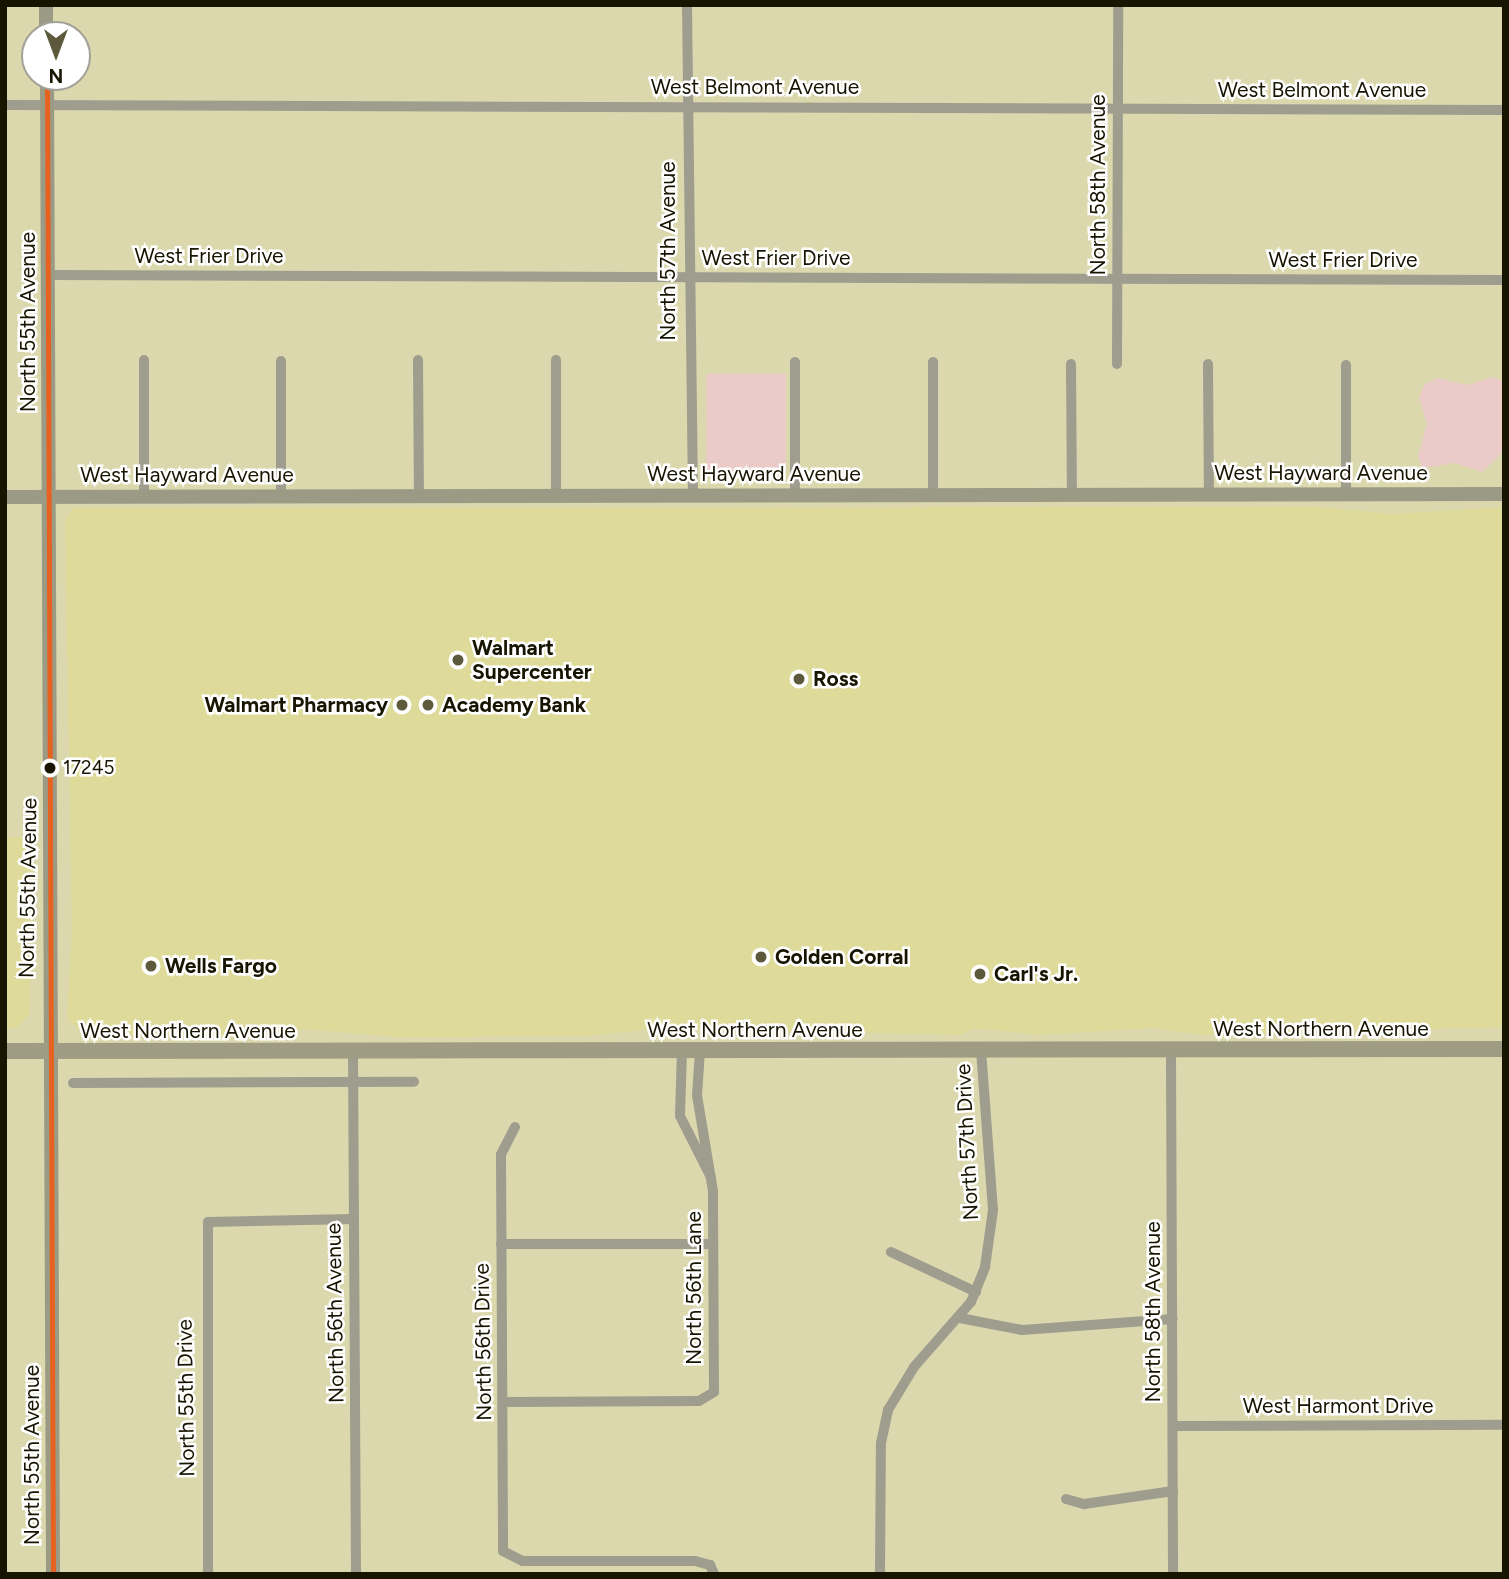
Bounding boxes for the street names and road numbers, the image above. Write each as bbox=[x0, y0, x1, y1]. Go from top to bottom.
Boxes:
street label: West Belmont Avenue bbox=[651, 74, 859, 100]
street label: West Belmont Avenue bbox=[1218, 77, 1426, 103]
street label: North 58th Avenue bbox=[1085, 94, 1111, 276]
street label: North 57th Avenue bbox=[655, 161, 681, 341]
street label: North 55th Avenue bbox=[15, 232, 41, 412]
street label: West Frier Drive bbox=[134, 243, 284, 269]
street label: West Frier Drive bbox=[701, 245, 851, 271]
street label: West Frier Drive bbox=[1268, 247, 1418, 273]
street label: West Hayward Avenue bbox=[1214, 460, 1428, 486]
street label: West Hayward Avenue bbox=[647, 461, 861, 487]
street label: West Hayward Avenue bbox=[80, 462, 294, 488]
street label: North 55th Avenue bbox=[14, 798, 42, 978]
street label: West Northern Avenue bbox=[1213, 1016, 1429, 1042]
street label: West Northern Avenue bbox=[647, 1017, 863, 1043]
street label: West Northern Avenue bbox=[80, 1018, 296, 1044]
street label: North 57th Drive bbox=[950, 1063, 984, 1221]
street label: North 56th Lane bbox=[681, 1211, 707, 1365]
street label: North 58th Avenue bbox=[1140, 1221, 1166, 1403]
street label: North 56th Avenue bbox=[321, 1223, 349, 1403]
street label: North 56th Drive bbox=[469, 1263, 497, 1421]
street label: North 55th Drive bbox=[172, 1319, 200, 1477]
street label: North 55th Avenue bbox=[19, 1365, 45, 1545]
street label: West Harmont Drive bbox=[1243, 1393, 1433, 1419]

